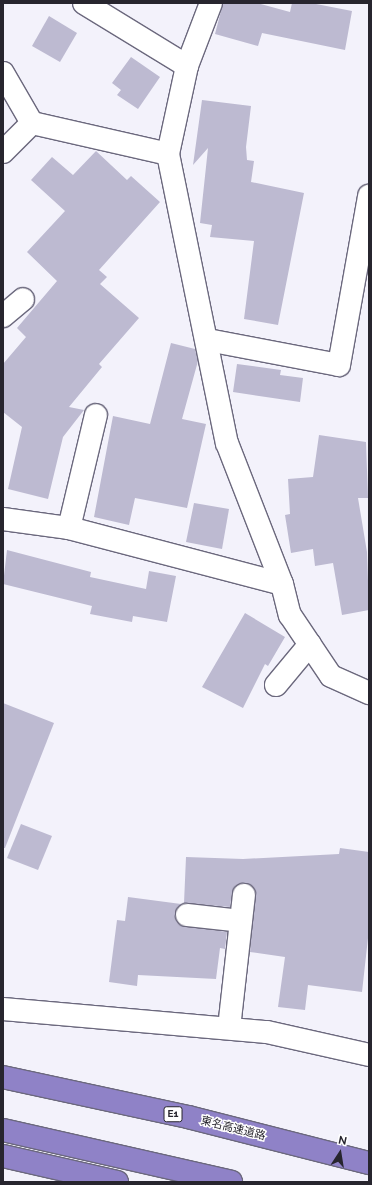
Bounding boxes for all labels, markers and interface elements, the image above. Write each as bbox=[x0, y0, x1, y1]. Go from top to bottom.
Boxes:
road number: E1 bbox=[163, 1106, 183, 1122]
street label: 東名高速道路 bbox=[199, 1115, 267, 1143]
north arrow bbox=[320, 1133, 360, 1173]
text: N bbox=[337, 1134, 348, 1148]

